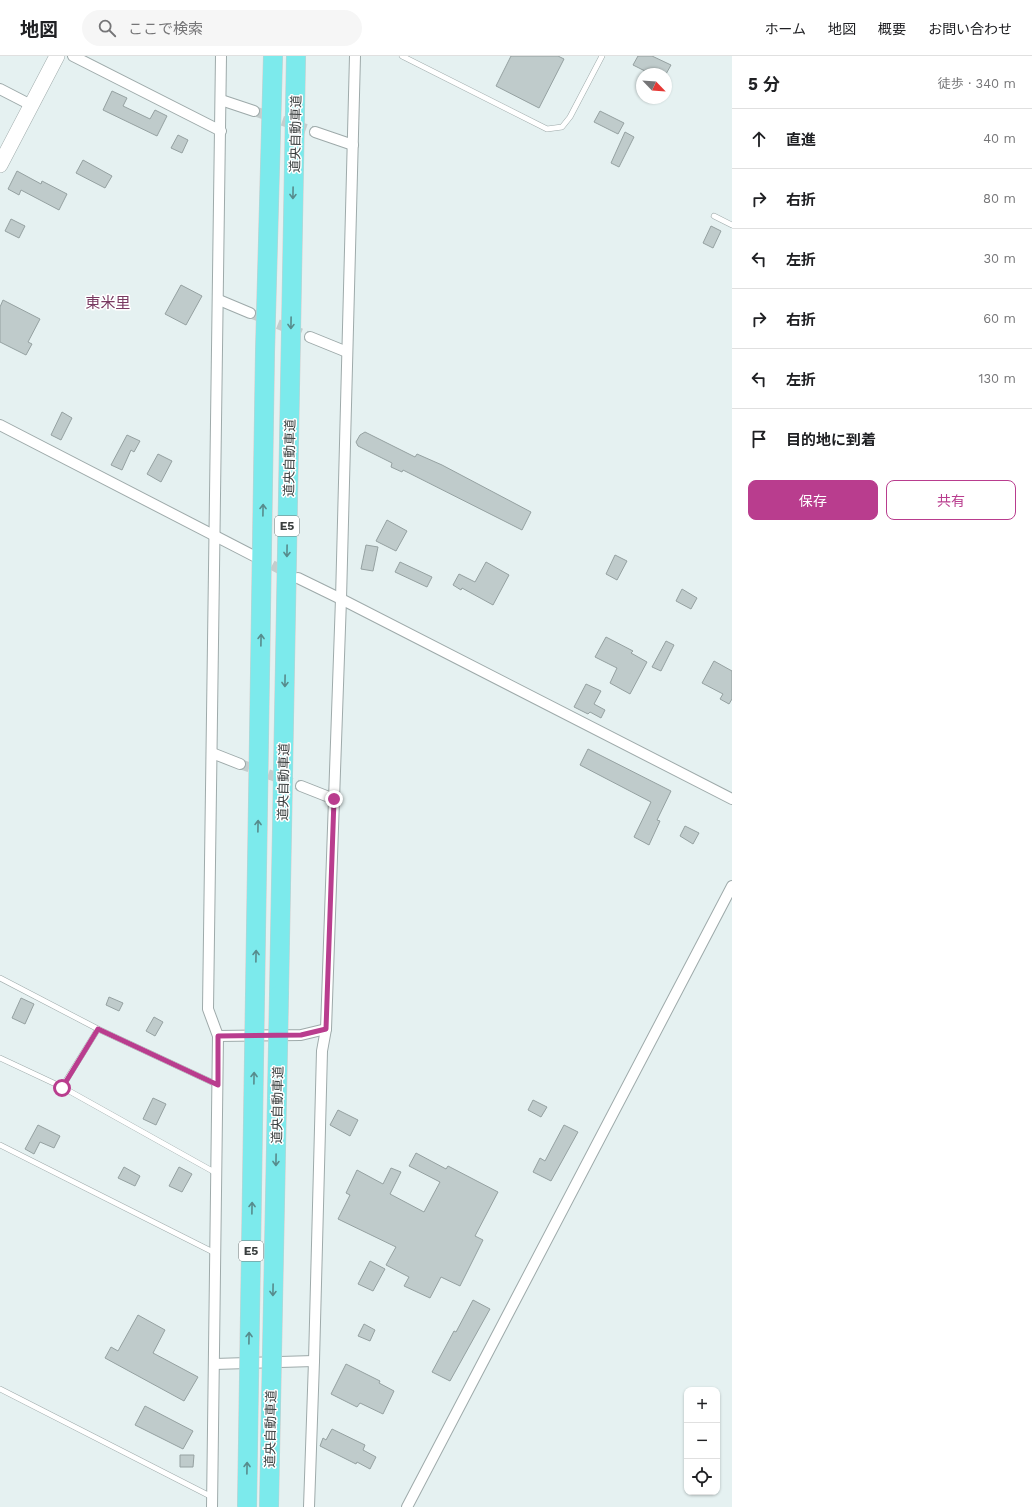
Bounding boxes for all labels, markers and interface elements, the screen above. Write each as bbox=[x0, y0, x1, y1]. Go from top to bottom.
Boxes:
search box bbox=[82, 10, 362, 46]
icon: search bbox=[96, 17, 118, 39]
text: 地図 bbox=[20, 18, 58, 41]
text: ここで検索 bbox=[128, 20, 203, 38]
text: ホーム bbox=[764, 21, 806, 37]
text: 地図 bbox=[828, 21, 856, 37]
text: 概要 bbox=[878, 21, 906, 37]
text: お問い合わせ bbox=[928, 21, 1012, 37]
north arrow bbox=[636, 68, 672, 104]
text: 5 分 bbox=[748, 74, 780, 94]
text: 徒歩 · 340 m bbox=[938, 76, 1016, 91]
street label: 道央自動車道 bbox=[287, 95, 304, 173]
icon: ahead bbox=[748, 128, 770, 150]
text: 直進 bbox=[786, 131, 816, 149]
text: 40 m bbox=[983, 131, 1016, 146]
one-way arrow bbox=[290, 186, 297, 199]
icon: right bbox=[748, 188, 770, 210]
text: 右折 bbox=[786, 191, 816, 209]
text: 80 m bbox=[983, 191, 1016, 206]
icon: left bbox=[748, 248, 770, 270]
text: 左折 bbox=[786, 251, 816, 269]
text: 30 m bbox=[984, 251, 1016, 266]
district label: 東米里 bbox=[85, 294, 131, 312]
icon: right bbox=[748, 308, 770, 330]
text: 右折 bbox=[786, 311, 816, 329]
text: 60 m bbox=[983, 311, 1016, 326]
one-way arrow bbox=[287, 316, 295, 329]
icon: left bbox=[748, 368, 770, 390]
text: 左折 bbox=[786, 371, 816, 389]
text: 130 m bbox=[978, 371, 1016, 386]
street label: 道央自動車道 bbox=[281, 419, 298, 497]
icon: arrive bbox=[748, 428, 770, 450]
text: 目的地に到着 bbox=[786, 431, 876, 449]
button: 保存 bbox=[748, 480, 878, 520]
button: 共有 bbox=[886, 480, 1016, 520]
one-way arrow bbox=[259, 504, 267, 517]
road number: E5 bbox=[275, 516, 299, 536]
one-way arrow bbox=[283, 544, 291, 557]
one-way arrow bbox=[257, 634, 265, 647]
one-way arrow bbox=[281, 674, 288, 687]
street label: 道央自動車道 bbox=[275, 743, 292, 821]
route end bbox=[325, 790, 343, 808]
one-way arrow bbox=[254, 820, 262, 833]
one-way arrow bbox=[252, 950, 260, 963]
street label: 道央自動車道 bbox=[269, 1066, 286, 1144]
one-way arrow bbox=[250, 1072, 258, 1085]
route start bbox=[53, 1079, 71, 1097]
one-way arrow bbox=[272, 1153, 279, 1166]
one-way arrow bbox=[248, 1202, 255, 1215]
road number: E5 bbox=[239, 1241, 263, 1261]
one-way arrow bbox=[269, 1283, 277, 1296]
one-way arrow bbox=[246, 1332, 253, 1345]
map controls bbox=[684, 1387, 720, 1495]
button: + bbox=[684, 1387, 720, 1423]
street label: 道央自動車道 bbox=[262, 1390, 279, 1468]
button: − bbox=[684, 1423, 720, 1459]
button: locate bbox=[684, 1459, 720, 1495]
one-way arrow bbox=[243, 1462, 251, 1475]

